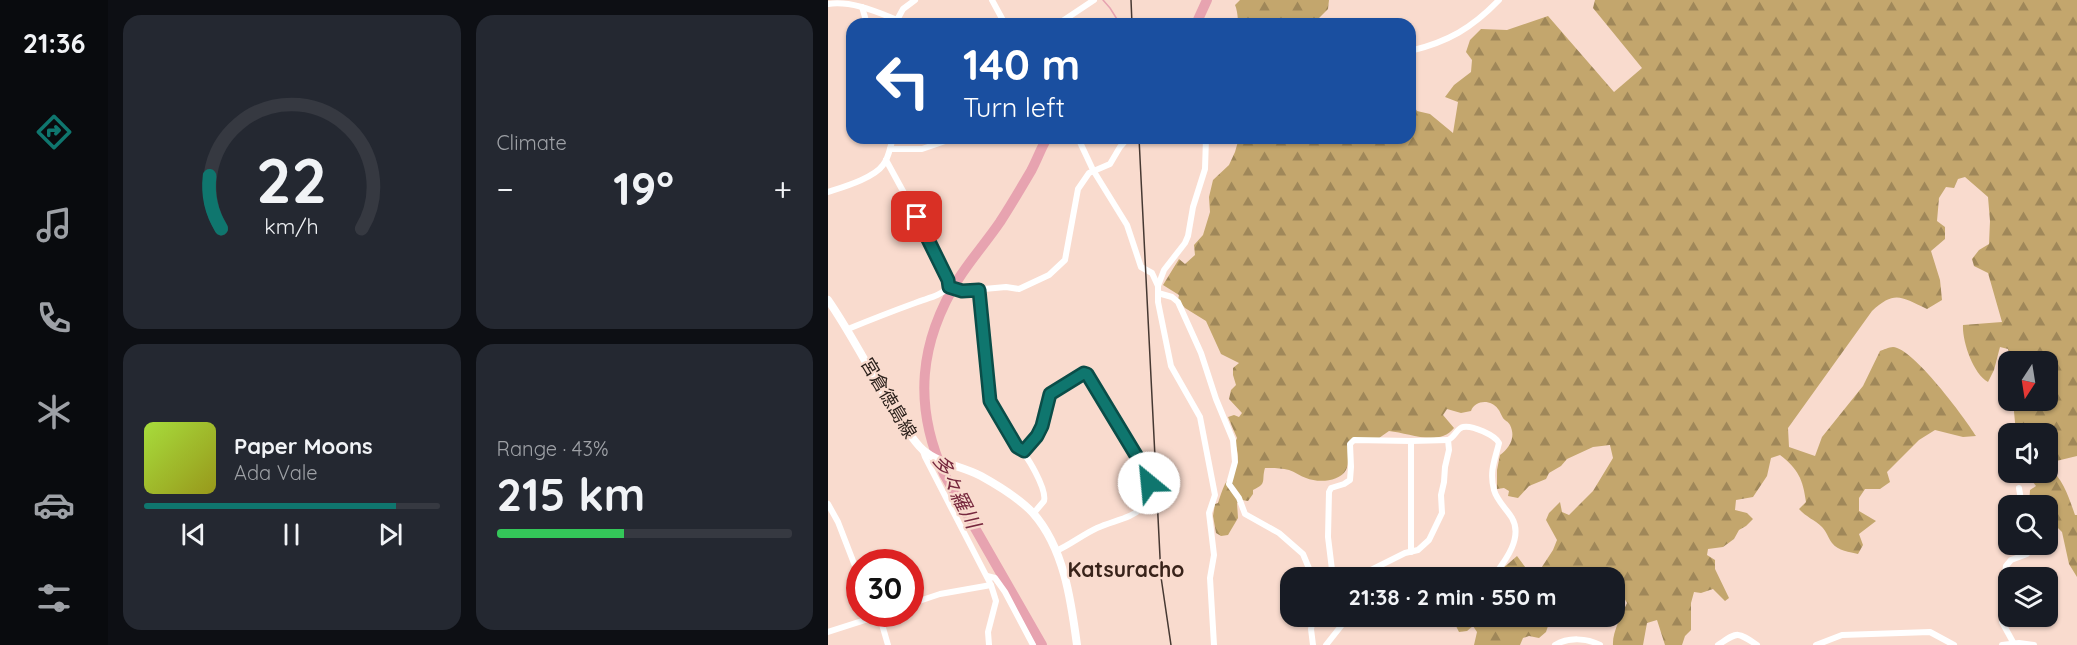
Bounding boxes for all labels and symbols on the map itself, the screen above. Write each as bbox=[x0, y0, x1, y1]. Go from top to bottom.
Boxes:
pin bbox=[891, 191, 942, 242]
north arrow bbox=[1998, 351, 2058, 411]
street label: 宮倉徳島線 bbox=[856, 354, 922, 442]
water label: 多々羅川 bbox=[928, 450, 987, 534]
position arrow bbox=[1117, 451, 1181, 515]
speed limit sign: 30 bbox=[846, 549, 924, 627]
district label: Katsuracho bbox=[1068, 556, 1184, 582]

